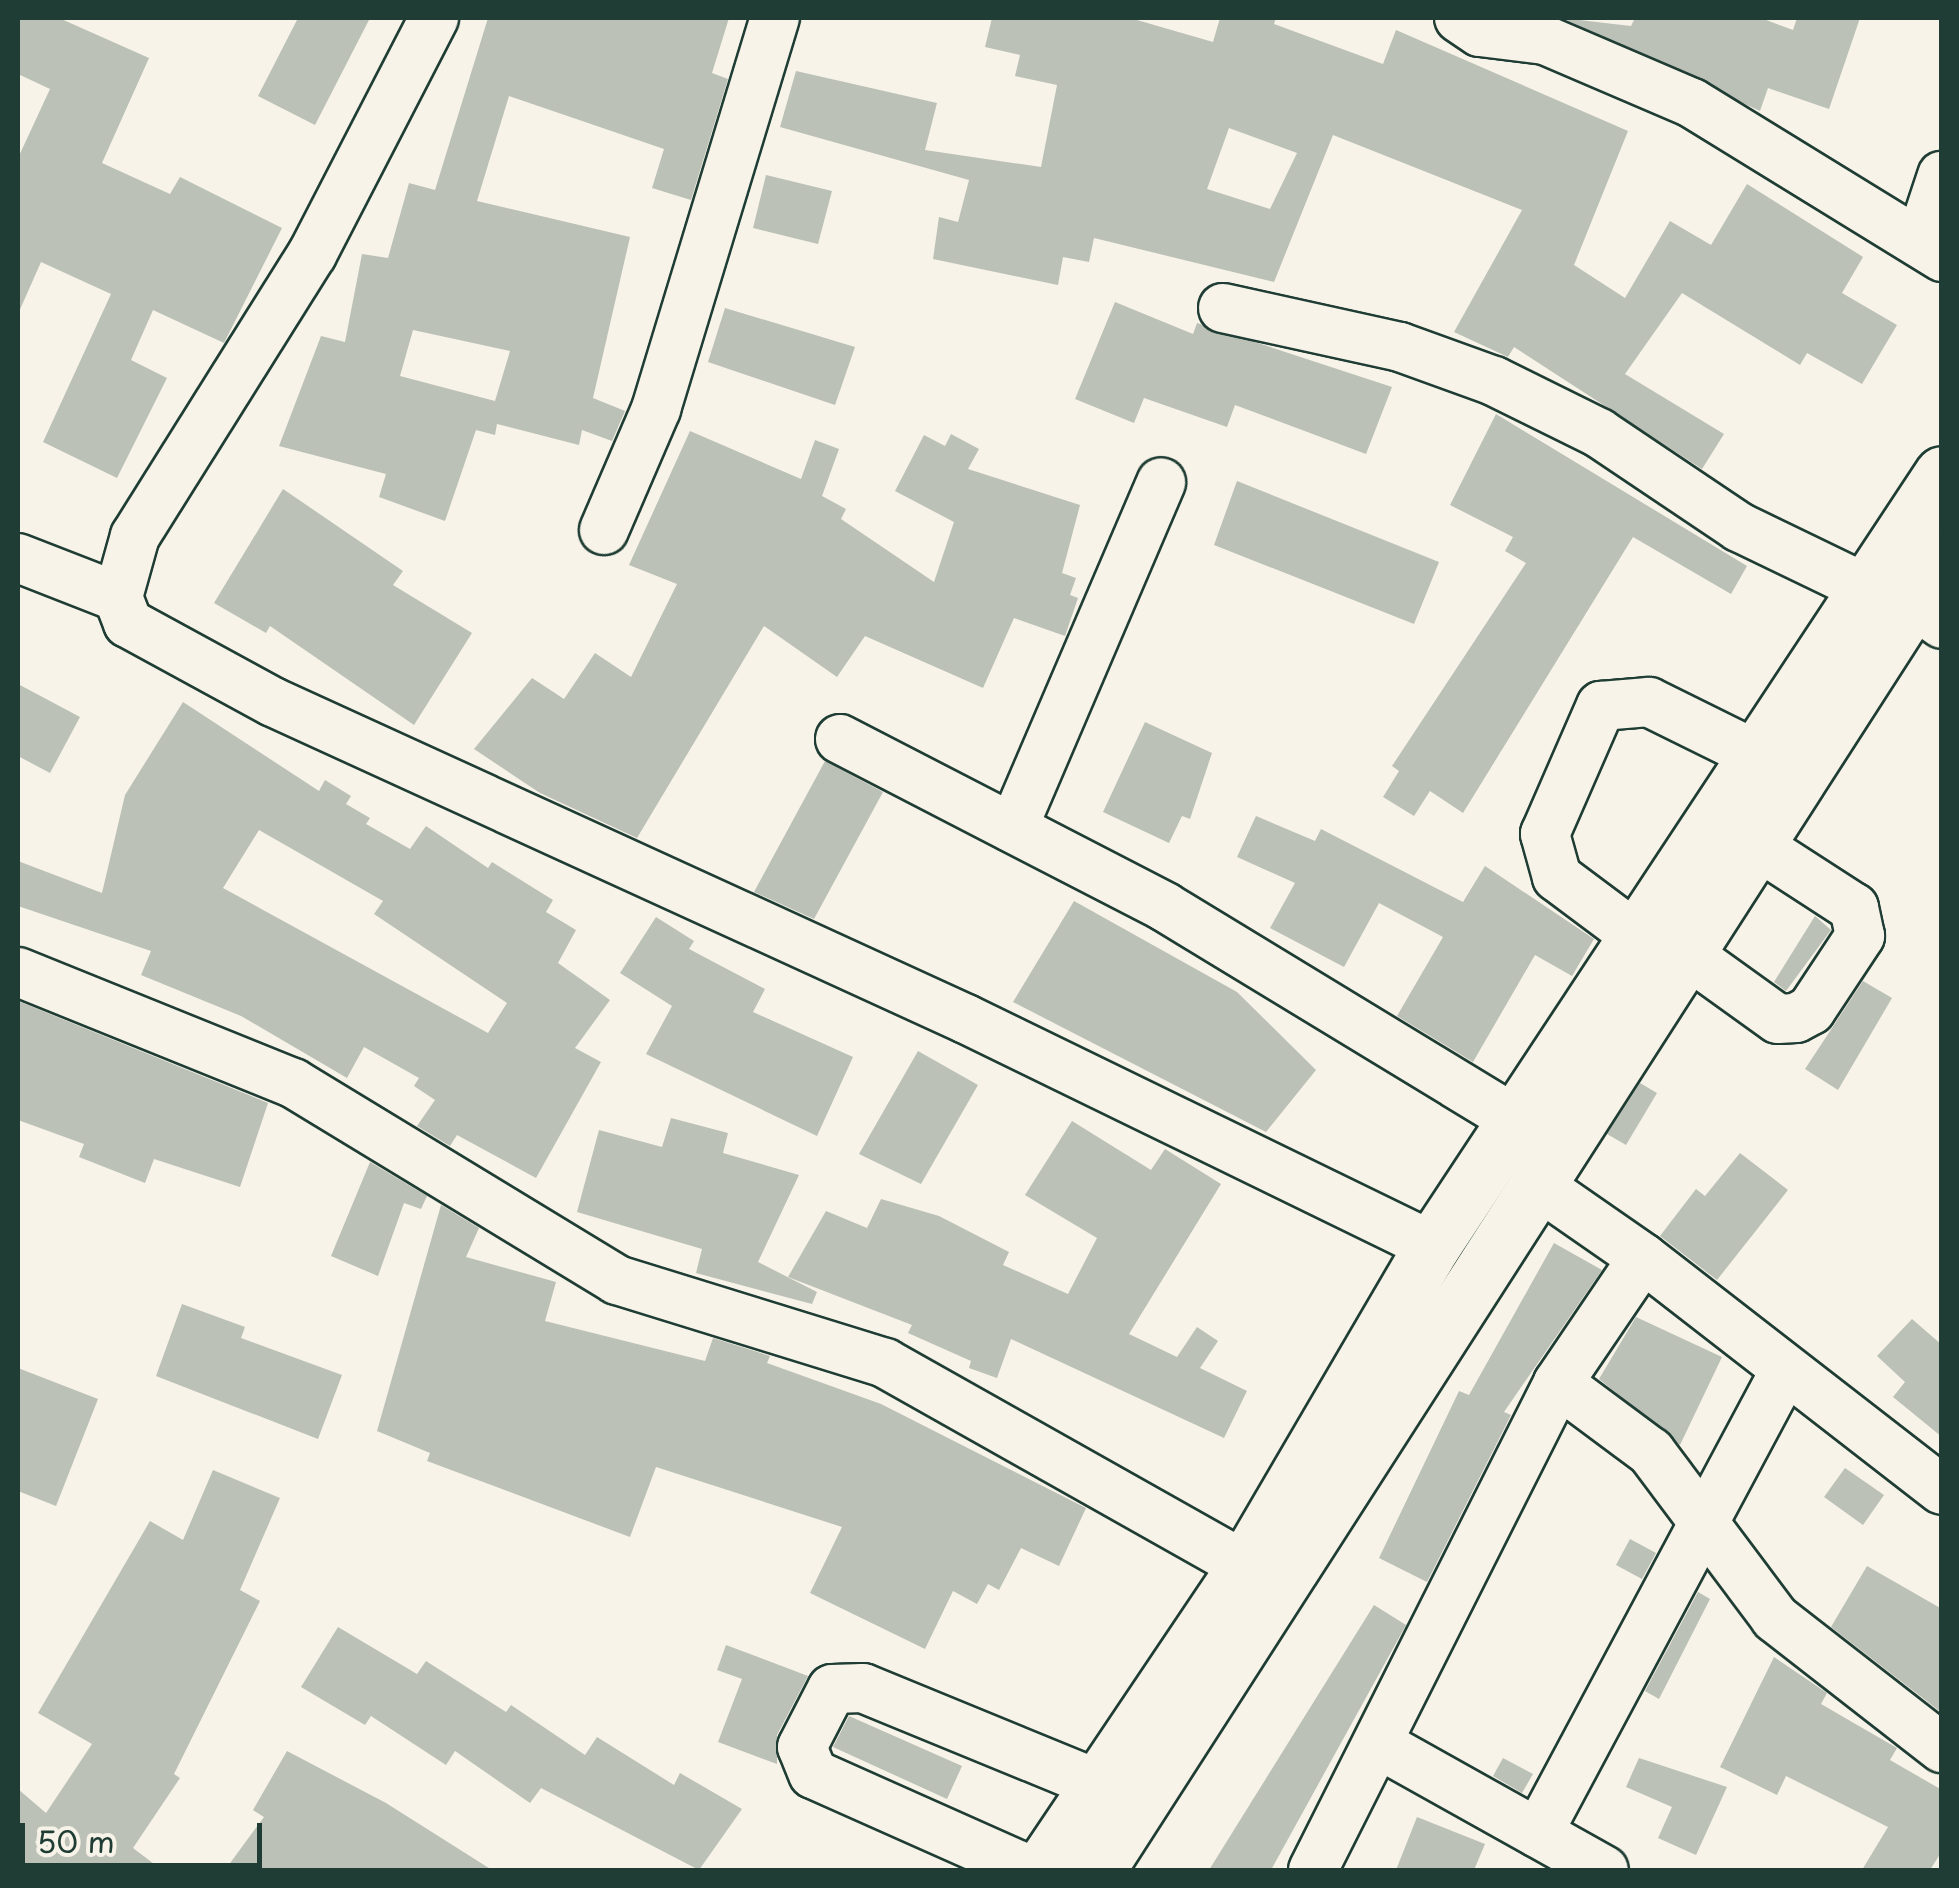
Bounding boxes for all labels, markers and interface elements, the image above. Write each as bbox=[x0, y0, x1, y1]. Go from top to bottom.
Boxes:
scale bar bbox=[25, 1803, 268, 1865]
text: 50 m bbox=[37, 1818, 115, 1863]

